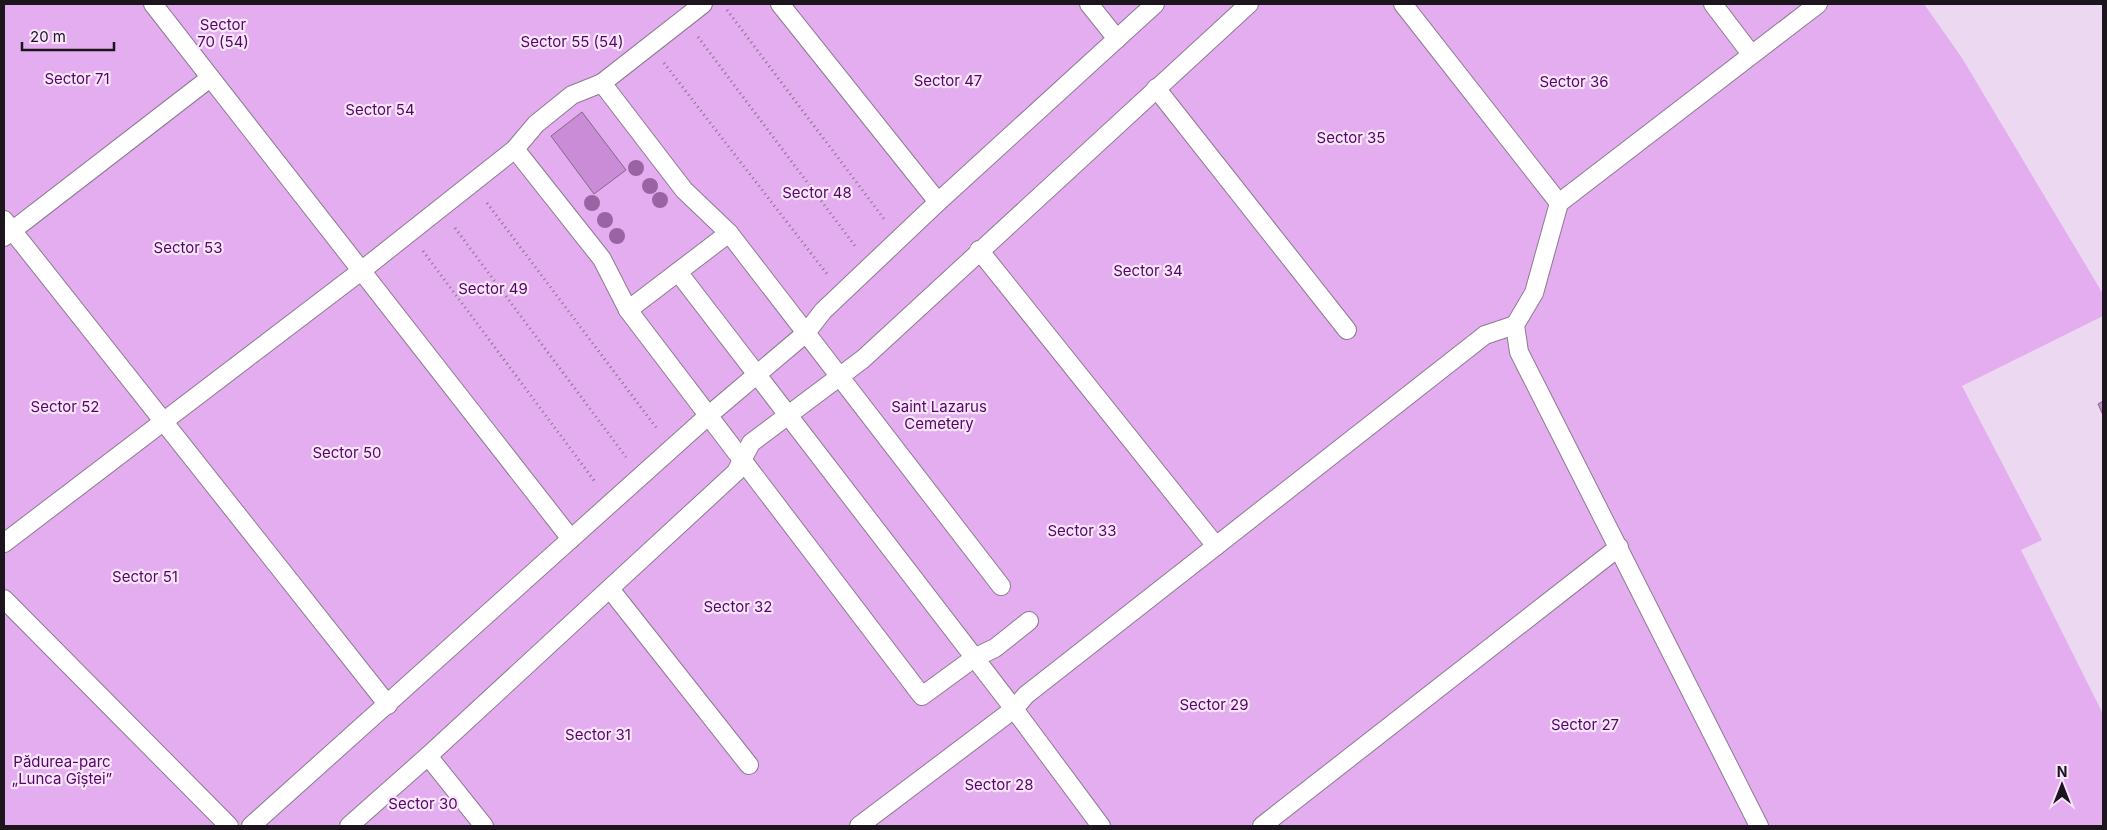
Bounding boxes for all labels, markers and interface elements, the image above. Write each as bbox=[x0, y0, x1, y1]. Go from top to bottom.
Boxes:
park label: Sector 70 (54) bbox=[197, 15, 249, 51]
scale bar bbox=[22, 20, 115, 52]
text: 20 m bbox=[30, 27, 66, 46]
park label: Sector 55 (54) bbox=[521, 32, 623, 51]
park label: Sector 71 bbox=[44, 69, 110, 88]
park label: Sector 47 bbox=[914, 71, 982, 90]
park label: Sector 36 bbox=[1539, 72, 1609, 91]
park label: Sector 54 bbox=[345, 100, 415, 119]
park label: Sector 35 bbox=[1317, 128, 1385, 147]
park label: Sector 48 bbox=[782, 183, 852, 202]
park label: Sector 53 bbox=[154, 238, 222, 257]
park label: Sector 34 bbox=[1113, 261, 1183, 280]
park label: Sector 49 bbox=[458, 279, 528, 298]
park label: Sector 52 bbox=[31, 397, 99, 416]
park label: Saint Lazarus Cemetery bbox=[891, 397, 987, 433]
park label: Sector 50 bbox=[312, 443, 382, 462]
park label: Sector 33 bbox=[1047, 521, 1117, 540]
park label: Sector 51 bbox=[112, 567, 178, 586]
park label: Sector 32 bbox=[704, 597, 772, 616]
park label: Sector 29 bbox=[1179, 695, 1249, 714]
park label: Sector 27 bbox=[1551, 715, 1619, 734]
park label: Sector 31 bbox=[565, 725, 631, 744]
park label: Pădurea-parc „Lunca Gîștei” bbox=[12, 752, 113, 788]
north arrow bbox=[2037, 760, 2087, 810]
text: N bbox=[2057, 763, 2067, 780]
park label: Sector 28 bbox=[965, 775, 1034, 794]
park label: Sector 30 bbox=[388, 794, 458, 813]

